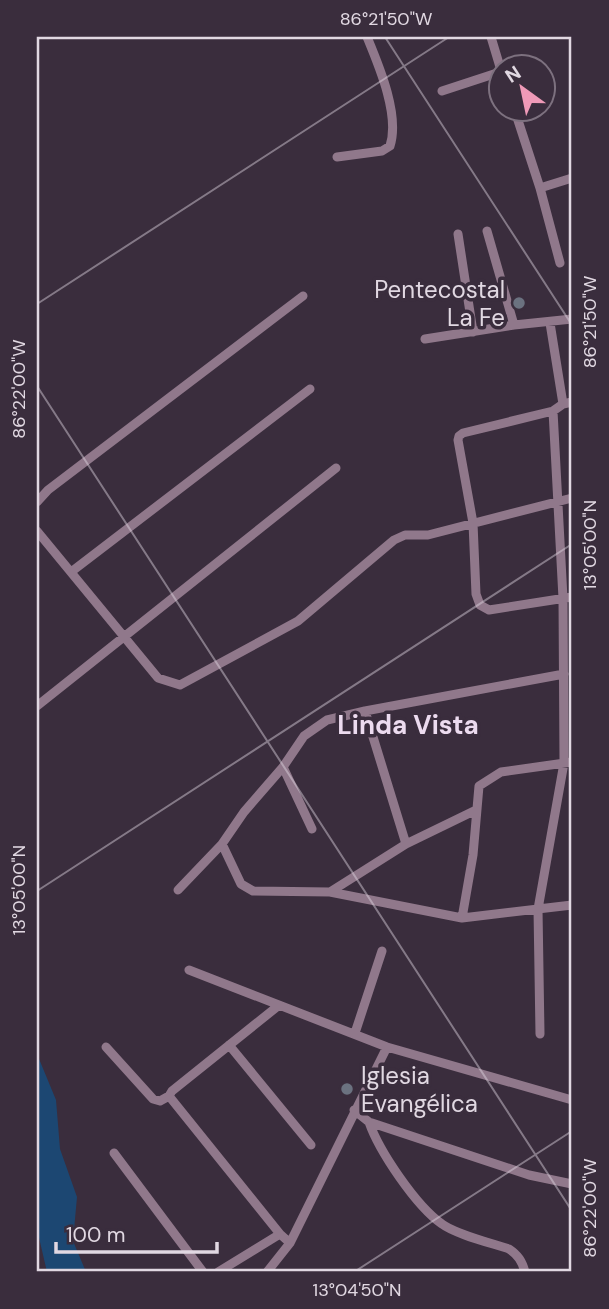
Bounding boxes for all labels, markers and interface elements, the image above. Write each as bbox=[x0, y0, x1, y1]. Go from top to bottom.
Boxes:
text: 86°21'50"W bbox=[340, 7, 432, 31]
north arrow bbox=[486, 52, 556, 122]
text: N bbox=[500, 60, 526, 88]
place label: Pentecostal La Fe bbox=[374, 274, 505, 333]
text: 86°21'50"W bbox=[578, 276, 602, 368]
marker: Pentecostal La Fe bbox=[511, 295, 527, 311]
text: 86°22'00"W bbox=[7, 339, 31, 439]
text: 13°05'00"N bbox=[578, 500, 602, 590]
district label: Linda Vista bbox=[337, 708, 479, 742]
text: 13°05'00"N bbox=[7, 845, 31, 935]
place label: Iglesia Evangélica bbox=[361, 1060, 478, 1119]
marker: Iglesia Evangélica bbox=[339, 1081, 355, 1097]
text: 86°22'00"W bbox=[578, 1158, 602, 1258]
scale bar bbox=[56, 1211, 217, 1255]
text: 100 m bbox=[66, 1221, 126, 1249]
text: 13°04'50"N bbox=[313, 1278, 401, 1302]

